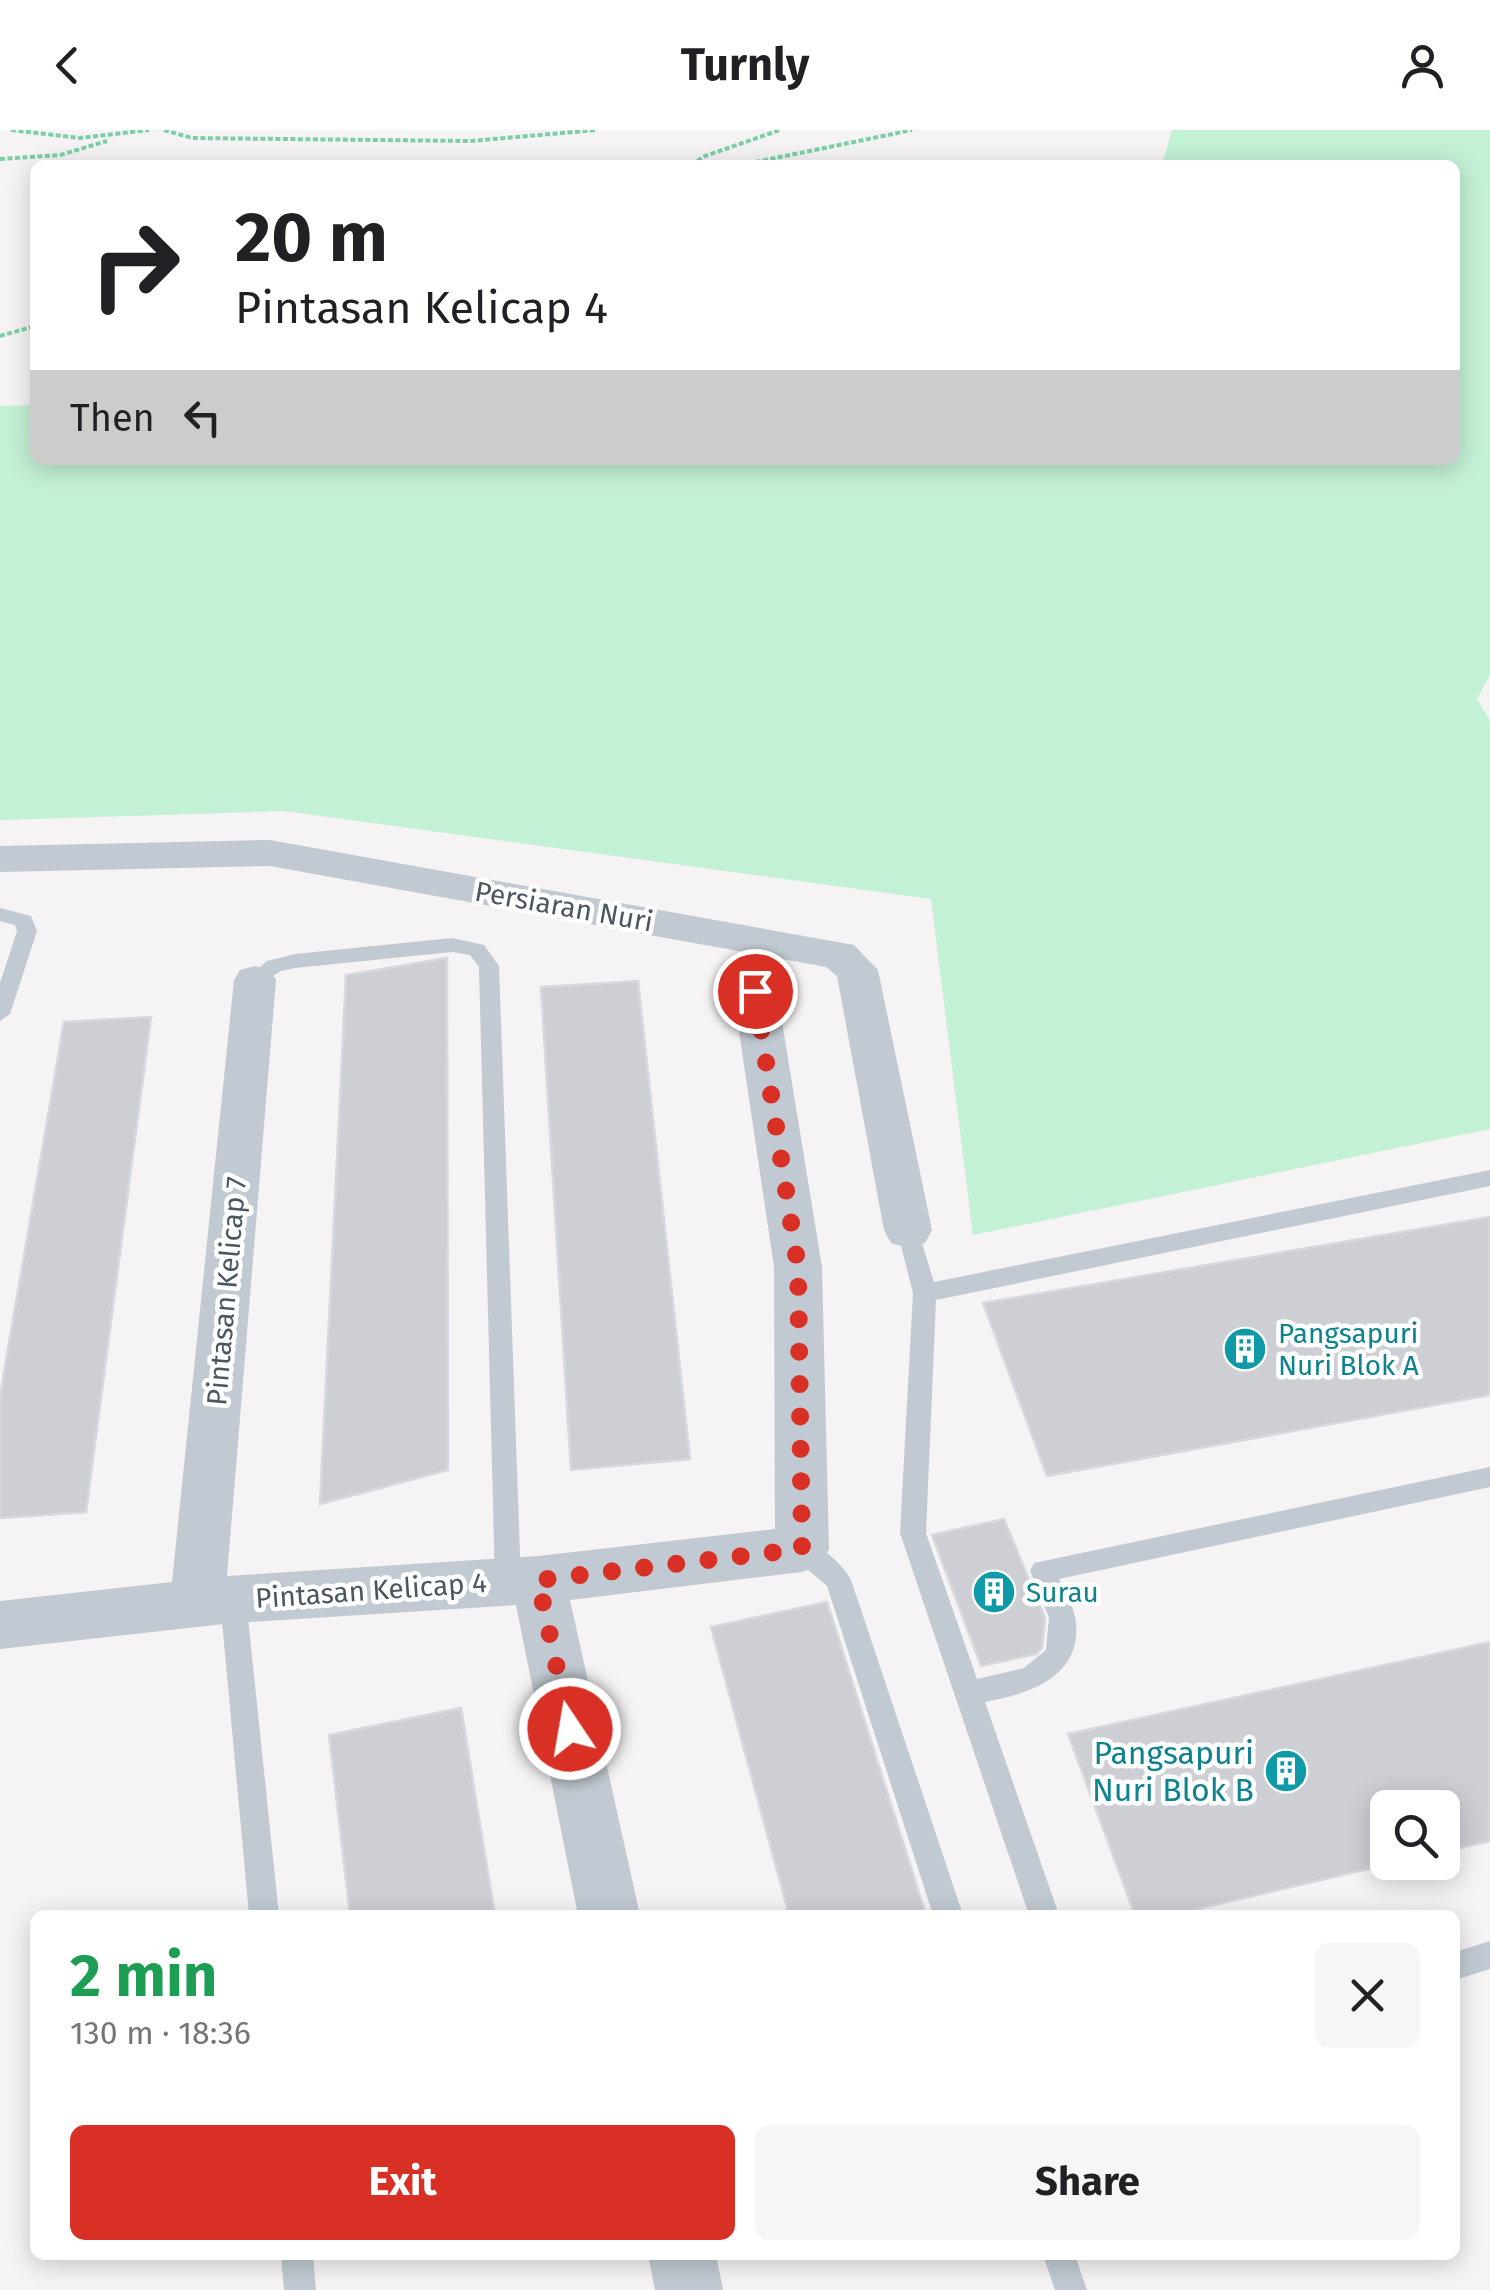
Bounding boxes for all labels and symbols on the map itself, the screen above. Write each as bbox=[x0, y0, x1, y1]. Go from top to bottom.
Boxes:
street label: Persiaran Nuri bbox=[472, 875, 656, 938]
pin bbox=[713, 949, 798, 1034]
street label: Pintasan Kelicap 7 bbox=[200, 1175, 253, 1407]
place label: Pangsapuri Nuri Blok A bbox=[1278, 1317, 1419, 1382]
building icon: Pangsapuri Nuri Blok A bbox=[1222, 1326, 1268, 1372]
street label: Pintasan Kelicap 4 bbox=[254, 1566, 488, 1615]
building icon: Surau bbox=[971, 1569, 1017, 1615]
place label: Surau bbox=[1026, 1576, 1099, 1609]
position arrow bbox=[518, 1677, 622, 1781]
place label: Pangsapuri Nuri Blok B bbox=[1092, 1734, 1254, 1809]
building icon: Pangsapuri Nuri Blok B bbox=[1263, 1748, 1309, 1794]

